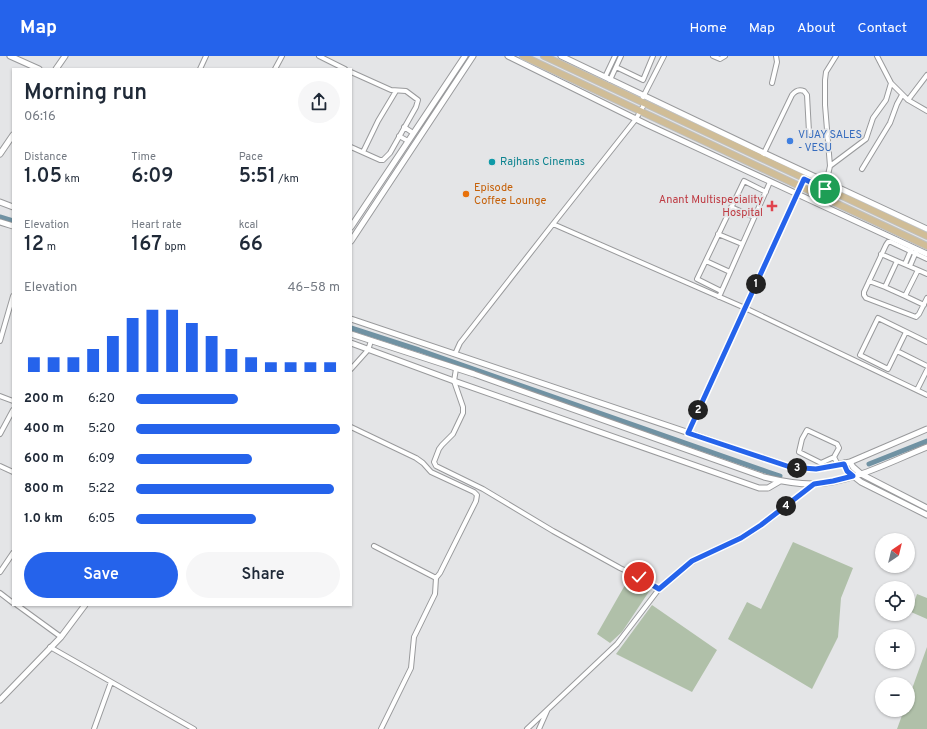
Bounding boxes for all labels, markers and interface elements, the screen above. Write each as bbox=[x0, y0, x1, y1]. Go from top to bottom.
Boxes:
text: Map bbox=[20, 16, 57, 40]
text: Home bbox=[690, 20, 727, 37]
text: Map bbox=[749, 20, 775, 37]
text: About bbox=[797, 20, 836, 37]
text: Contact bbox=[858, 20, 907, 37]
text: Morning run bbox=[24, 80, 147, 107]
button: share bbox=[298, 81, 340, 123]
text: 06:16 bbox=[24, 109, 56, 125]
place label: VIJAY SALES - VESU bbox=[798, 128, 862, 155]
marker: VIJAY SALES - VESU bbox=[785, 136, 795, 146]
text: Distance bbox=[24, 150, 67, 164]
text: Time bbox=[131, 150, 156, 164]
text: Pace bbox=[239, 150, 263, 164]
place label: Rajhans Cinemas bbox=[500, 155, 585, 169]
marker: Rajhans Cinemas bbox=[487, 157, 497, 167]
text: 1.05 bbox=[24, 164, 62, 190]
text: 6:09 bbox=[131, 164, 173, 190]
text: 5:51 bbox=[239, 164, 276, 190]
text: km bbox=[62, 172, 80, 186]
text: /km bbox=[276, 172, 299, 186]
pin bbox=[808, 172, 842, 206]
icon: arrive bbox=[814, 178, 836, 200]
place label: Episode Coffee Lounge bbox=[474, 181, 546, 208]
marker: Episode Coffee Lounge bbox=[461, 189, 471, 199]
place label: Anant Multispeciality Hospital bbox=[659, 193, 763, 220]
marker: Anant Multispeciality Hospital bbox=[766, 200, 778, 212]
text: Elevation bbox=[24, 218, 69, 232]
text: Heart rate bbox=[131, 218, 182, 232]
text: kcal bbox=[239, 218, 258, 232]
text: 12 bbox=[24, 232, 44, 258]
text: 167 bbox=[131, 232, 162, 258]
text: 66 bbox=[239, 232, 263, 258]
text: m bbox=[44, 240, 56, 254]
text: bpm bbox=[162, 240, 186, 254]
pin: 1 bbox=[746, 274, 766, 294]
text: 1 bbox=[754, 277, 758, 291]
text: Elevation bbox=[24, 280, 77, 296]
text: 46–58 m bbox=[287, 280, 340, 296]
text: 200 m bbox=[24, 391, 64, 407]
text: 6:20 bbox=[88, 391, 115, 407]
pin: 2 bbox=[688, 400, 708, 420]
text: 2 bbox=[695, 403, 701, 417]
text: 400 m bbox=[24, 421, 64, 437]
text: 5:20 bbox=[88, 421, 115, 437]
text: 600 m bbox=[24, 451, 64, 467]
text: 6:09 bbox=[88, 451, 115, 467]
pin: 3 bbox=[787, 458, 807, 478]
text: 3 bbox=[794, 461, 800, 475]
text: 800 m bbox=[24, 481, 64, 497]
text: 5:22 bbox=[88, 481, 115, 497]
pin: 4 bbox=[776, 496, 796, 516]
text: 4 bbox=[782, 499, 790, 513]
text: 1.0 km bbox=[24, 511, 63, 527]
text: 6:05 bbox=[88, 511, 115, 527]
north arrow bbox=[875, 533, 915, 573]
map controls bbox=[875, 533, 915, 717]
button: Save bbox=[24, 552, 178, 598]
button: Share bbox=[186, 552, 340, 598]
pin bbox=[622, 560, 656, 594]
icon: check bbox=[628, 566, 650, 588]
button: locate bbox=[875, 581, 915, 621]
button: + bbox=[875, 629, 915, 669]
button: − bbox=[875, 677, 915, 717]

